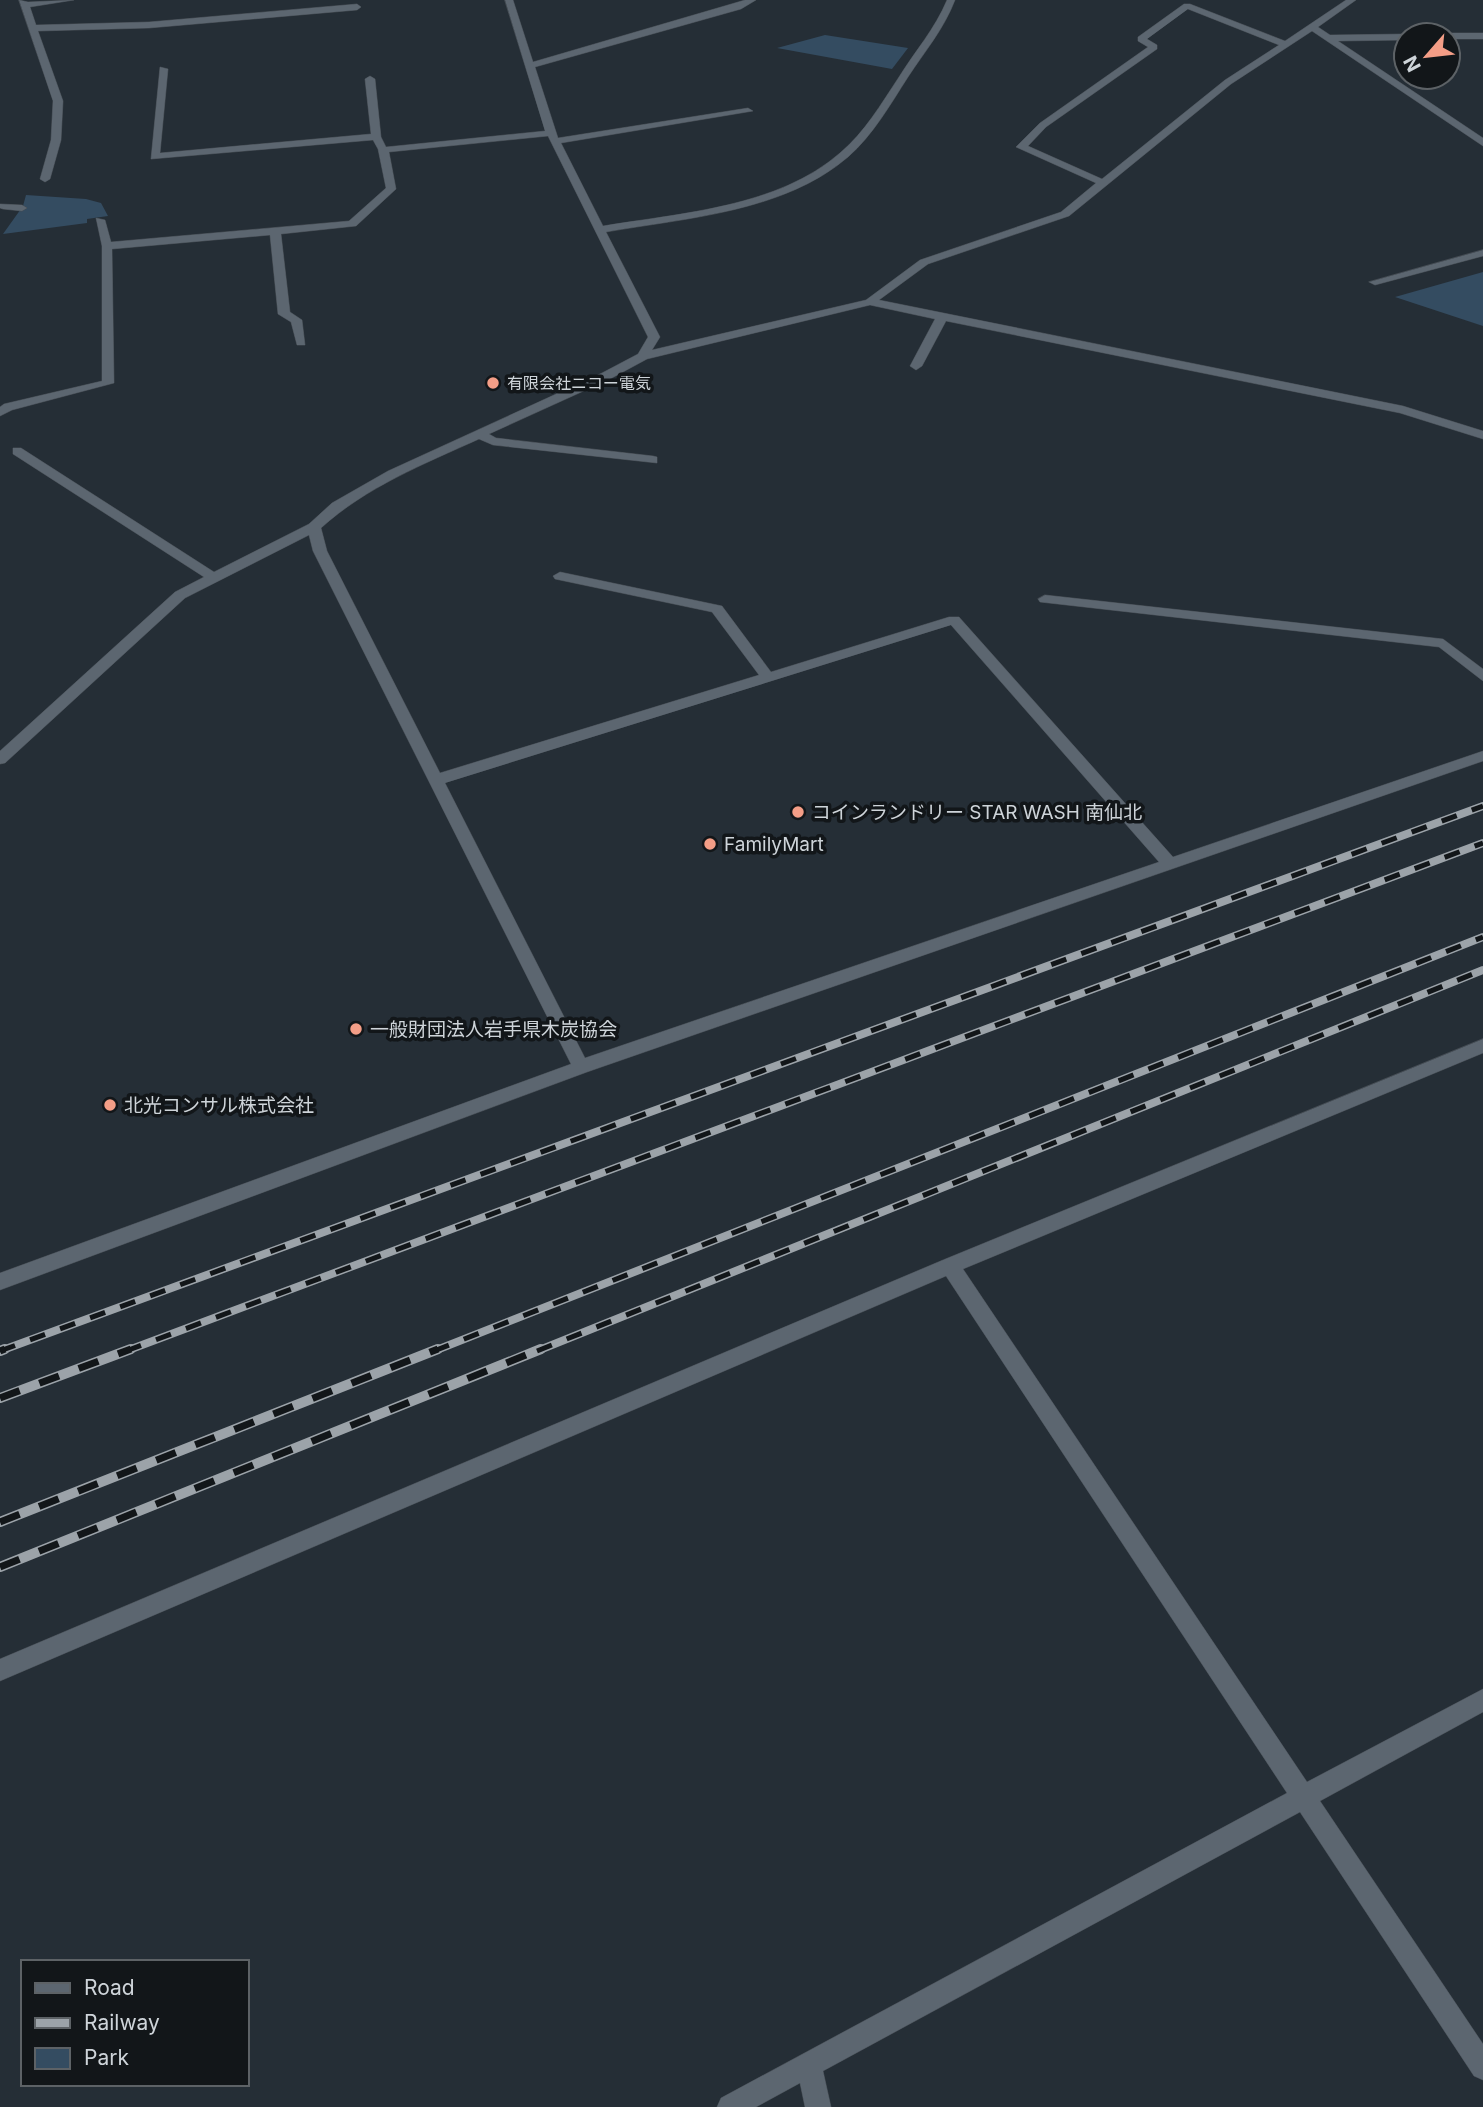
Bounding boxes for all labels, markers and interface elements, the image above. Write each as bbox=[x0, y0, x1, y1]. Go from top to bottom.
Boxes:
north arrow bbox=[1392, 21, 1462, 91]
text: N bbox=[1399, 52, 1426, 76]
place label: 有限会社ニコー電気 bbox=[507, 373, 651, 393]
marker: 有限会社ニコー電気 bbox=[485, 375, 501, 391]
place label: コインランドリー STAR WASH 南仙北 bbox=[812, 801, 1142, 824]
marker: コインランドリー STAR WASH 南仙北 bbox=[790, 804, 806, 820]
place label: FamilyMart bbox=[724, 833, 824, 856]
marker: FamilyMart bbox=[702, 836, 718, 852]
place label: 一般財団法人岩手県木炭協会 bbox=[370, 1018, 617, 1041]
marker: 一般財団法人岩手県木炭協会 bbox=[348, 1021, 364, 1037]
place label: 北光コンサル株式会社 bbox=[124, 1094, 314, 1117]
marker: 北光コンサル株式会社 bbox=[102, 1097, 118, 1113]
legend bbox=[21, 1960, 248, 2086]
text: Road bbox=[84, 1975, 135, 2000]
text: Railway bbox=[84, 2010, 160, 2035]
text: Park bbox=[84, 2045, 129, 2070]

